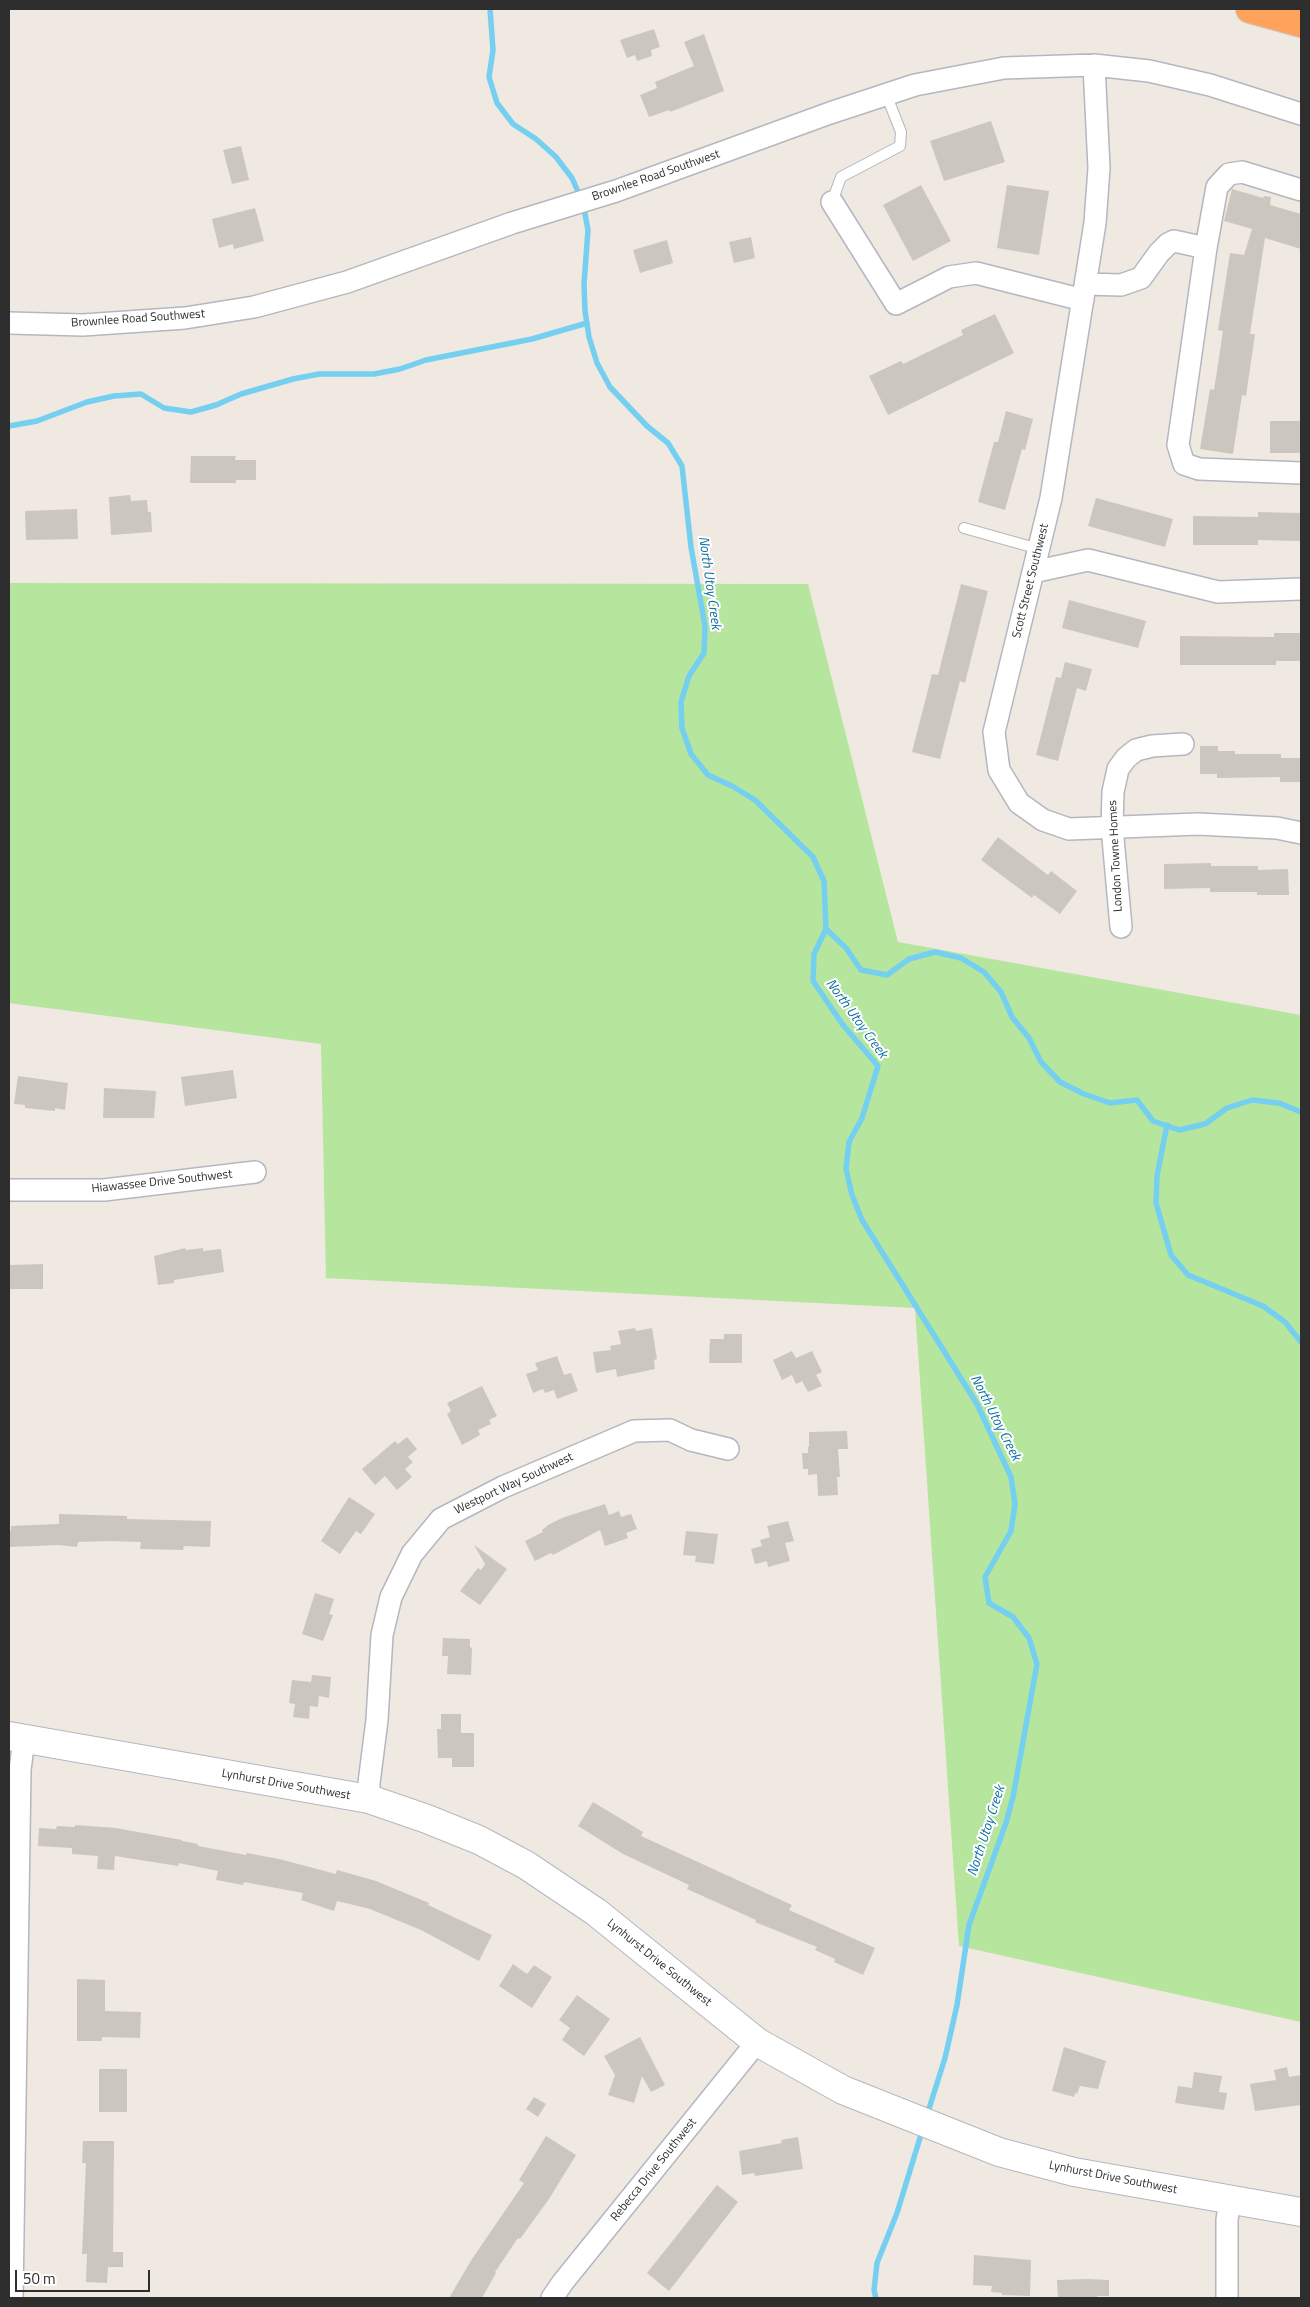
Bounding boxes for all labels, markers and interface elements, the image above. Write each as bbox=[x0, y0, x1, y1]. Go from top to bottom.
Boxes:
street label: Brownlee Road Southwest bbox=[590, 147, 722, 205]
street label: Brownlee Road Southwest bbox=[71, 307, 205, 331]
street label: Scott Street Southwest bbox=[1010, 522, 1052, 640]
water label: North Utoy Creek bbox=[694, 535, 724, 631]
street label: London Towne Homes bbox=[1106, 800, 1126, 912]
water label: North Utoy Creek bbox=[822, 976, 890, 1062]
street label: Hiawassee Drive Southwest bbox=[91, 1167, 233, 1197]
water label: North Utoy Creek bbox=[966, 1372, 1024, 1464]
street label: Westport Way Southwest bbox=[452, 1450, 576, 1518]
street label: Lynhurst Drive Southwest bbox=[221, 1767, 351, 1803]
water label: North Utoy Creek bbox=[964, 1784, 1010, 1878]
street label: Lynhurst Drive Southwest bbox=[604, 1916, 714, 2010]
street label: Rebecca Drive Southwest bbox=[608, 2116, 700, 2224]
street label: Lynhurst Drive Southwest bbox=[1048, 2158, 1178, 2198]
scale bar bbox=[18, 2260, 152, 2292]
text: 50 m bbox=[23, 2267, 56, 2290]

